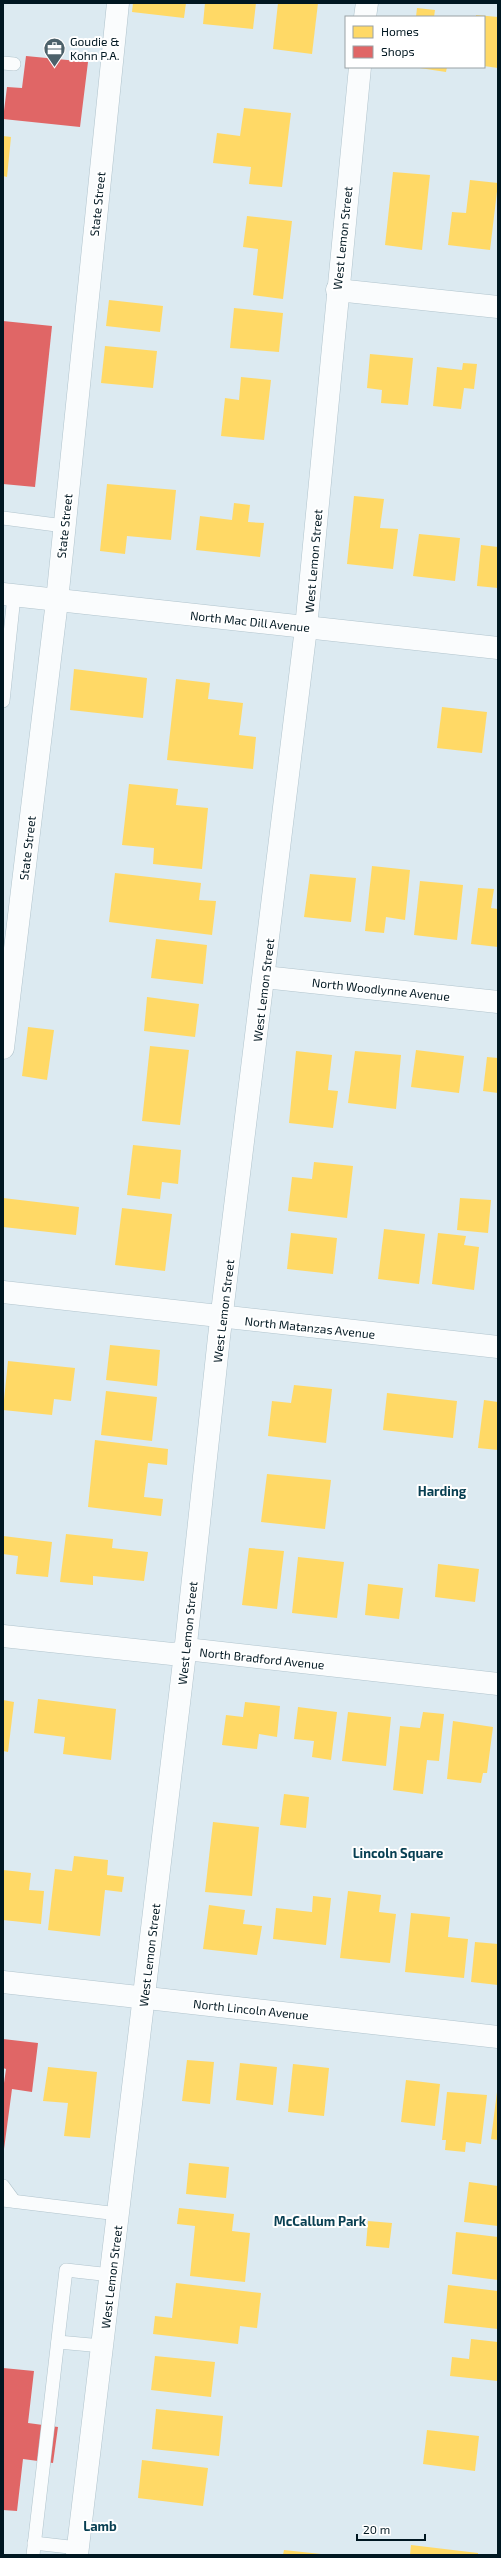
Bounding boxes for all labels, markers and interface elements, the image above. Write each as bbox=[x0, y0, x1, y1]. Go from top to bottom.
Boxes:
legend bbox=[345, 16, 485, 68]
text: Homes bbox=[381, 24, 419, 38]
place label: Goudie & Kohn P.A. bbox=[70, 34, 119, 62]
office icon: Goudie & Kohn P.A. bbox=[42, 35, 68, 68]
text: Shops bbox=[381, 44, 415, 58]
street label: State Street bbox=[87, 171, 107, 237]
street label: West Lemon Street bbox=[330, 185, 354, 290]
street label: State Street bbox=[54, 493, 74, 559]
street label: West Lemon Street bbox=[301, 508, 325, 613]
street label: North Mac Dill Avenue bbox=[189, 608, 311, 634]
street label: State Street bbox=[16, 815, 38, 881]
street label: West Lemon Street bbox=[250, 937, 276, 1042]
street label: North Woodlynne Avenue bbox=[311, 975, 451, 1003]
street label: West Lemon Street bbox=[210, 1258, 236, 1363]
street label: North Matanzas Avenue bbox=[244, 1313, 376, 1341]
district label: Harding bbox=[418, 1483, 467, 1499]
street label: West Lemon Street bbox=[175, 1580, 199, 1685]
street label: North Bradford Avenue bbox=[199, 1644, 325, 1672]
district label: Lincoln Square bbox=[353, 1845, 443, 1861]
street label: West Lemon Street bbox=[136, 1902, 162, 2007]
street label: North Lincoln Avenue bbox=[193, 1996, 309, 2022]
district label: McCallum Park bbox=[274, 2213, 367, 2229]
street label: West Lemon Street bbox=[98, 2224, 124, 2329]
scale bar bbox=[357, 2516, 425, 2542]
district label: Lamb bbox=[83, 2518, 117, 2534]
text: 20 m bbox=[363, 2522, 390, 2536]

